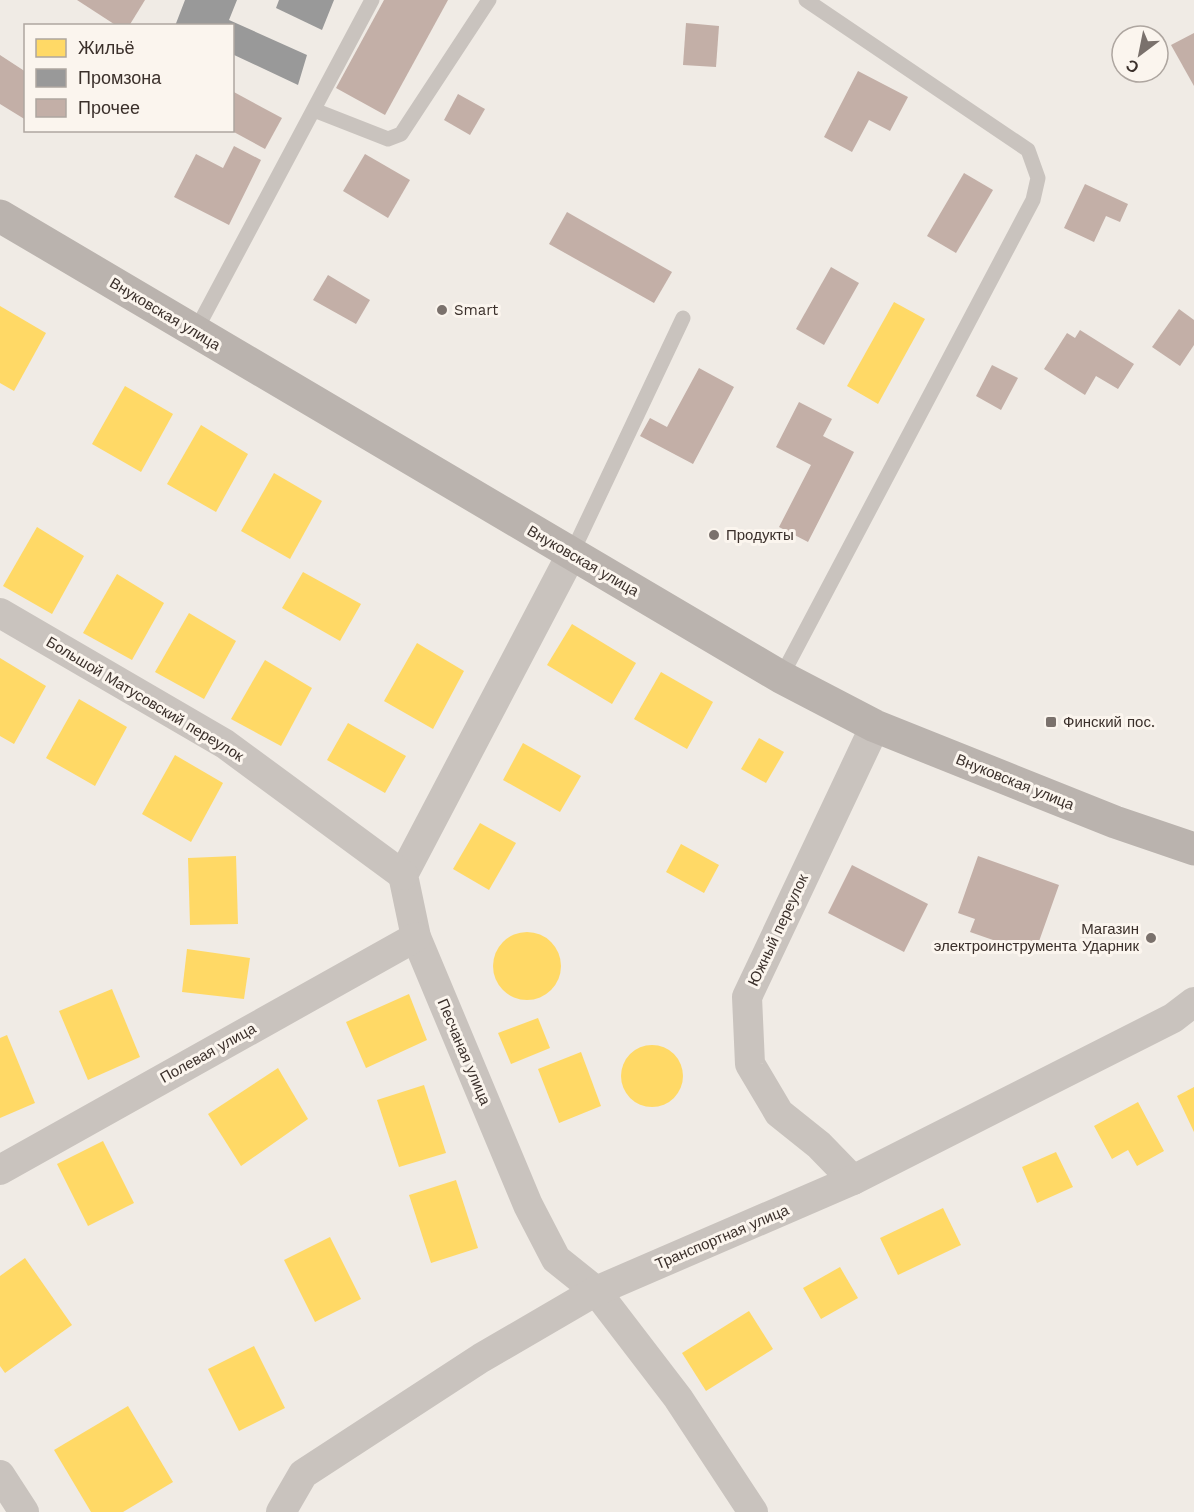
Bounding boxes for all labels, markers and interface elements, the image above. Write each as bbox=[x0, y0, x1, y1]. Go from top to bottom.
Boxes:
legend bbox=[24, 24, 234, 132]
north arrow bbox=[1110, 24, 1170, 84]
text: Жильё bbox=[78, 37, 135, 58]
text: С bbox=[1122, 55, 1142, 77]
text: Промзона bbox=[78, 67, 162, 88]
text: Прочее bbox=[78, 97, 140, 118]
street label: Внуковская улица bbox=[106, 274, 224, 354]
place label: Smart bbox=[454, 301, 499, 319]
marker: Smart bbox=[435, 303, 449, 317]
street label: Внуковская улица bbox=[524, 522, 643, 601]
place label: Продукты bbox=[726, 526, 794, 544]
marker: Продукты bbox=[707, 528, 721, 542]
street label: Большой Матусовский переулок bbox=[43, 633, 247, 765]
place label: Финский пос. bbox=[1063, 713, 1155, 731]
marker: Финский пос. bbox=[1044, 715, 1058, 729]
street label: Внуковская улица bbox=[953, 750, 1077, 814]
street label: Южный переулок bbox=[744, 871, 812, 989]
place label: Магазин электроинструмента Ударник bbox=[934, 920, 1139, 955]
marker: Магазин электроинструмента Ударник bbox=[1144, 931, 1158, 945]
street label: Песчаная улица bbox=[433, 996, 495, 1108]
street label: Полевая улица bbox=[157, 1019, 260, 1087]
street label: Транспортная улица bbox=[653, 1200, 792, 1273]

